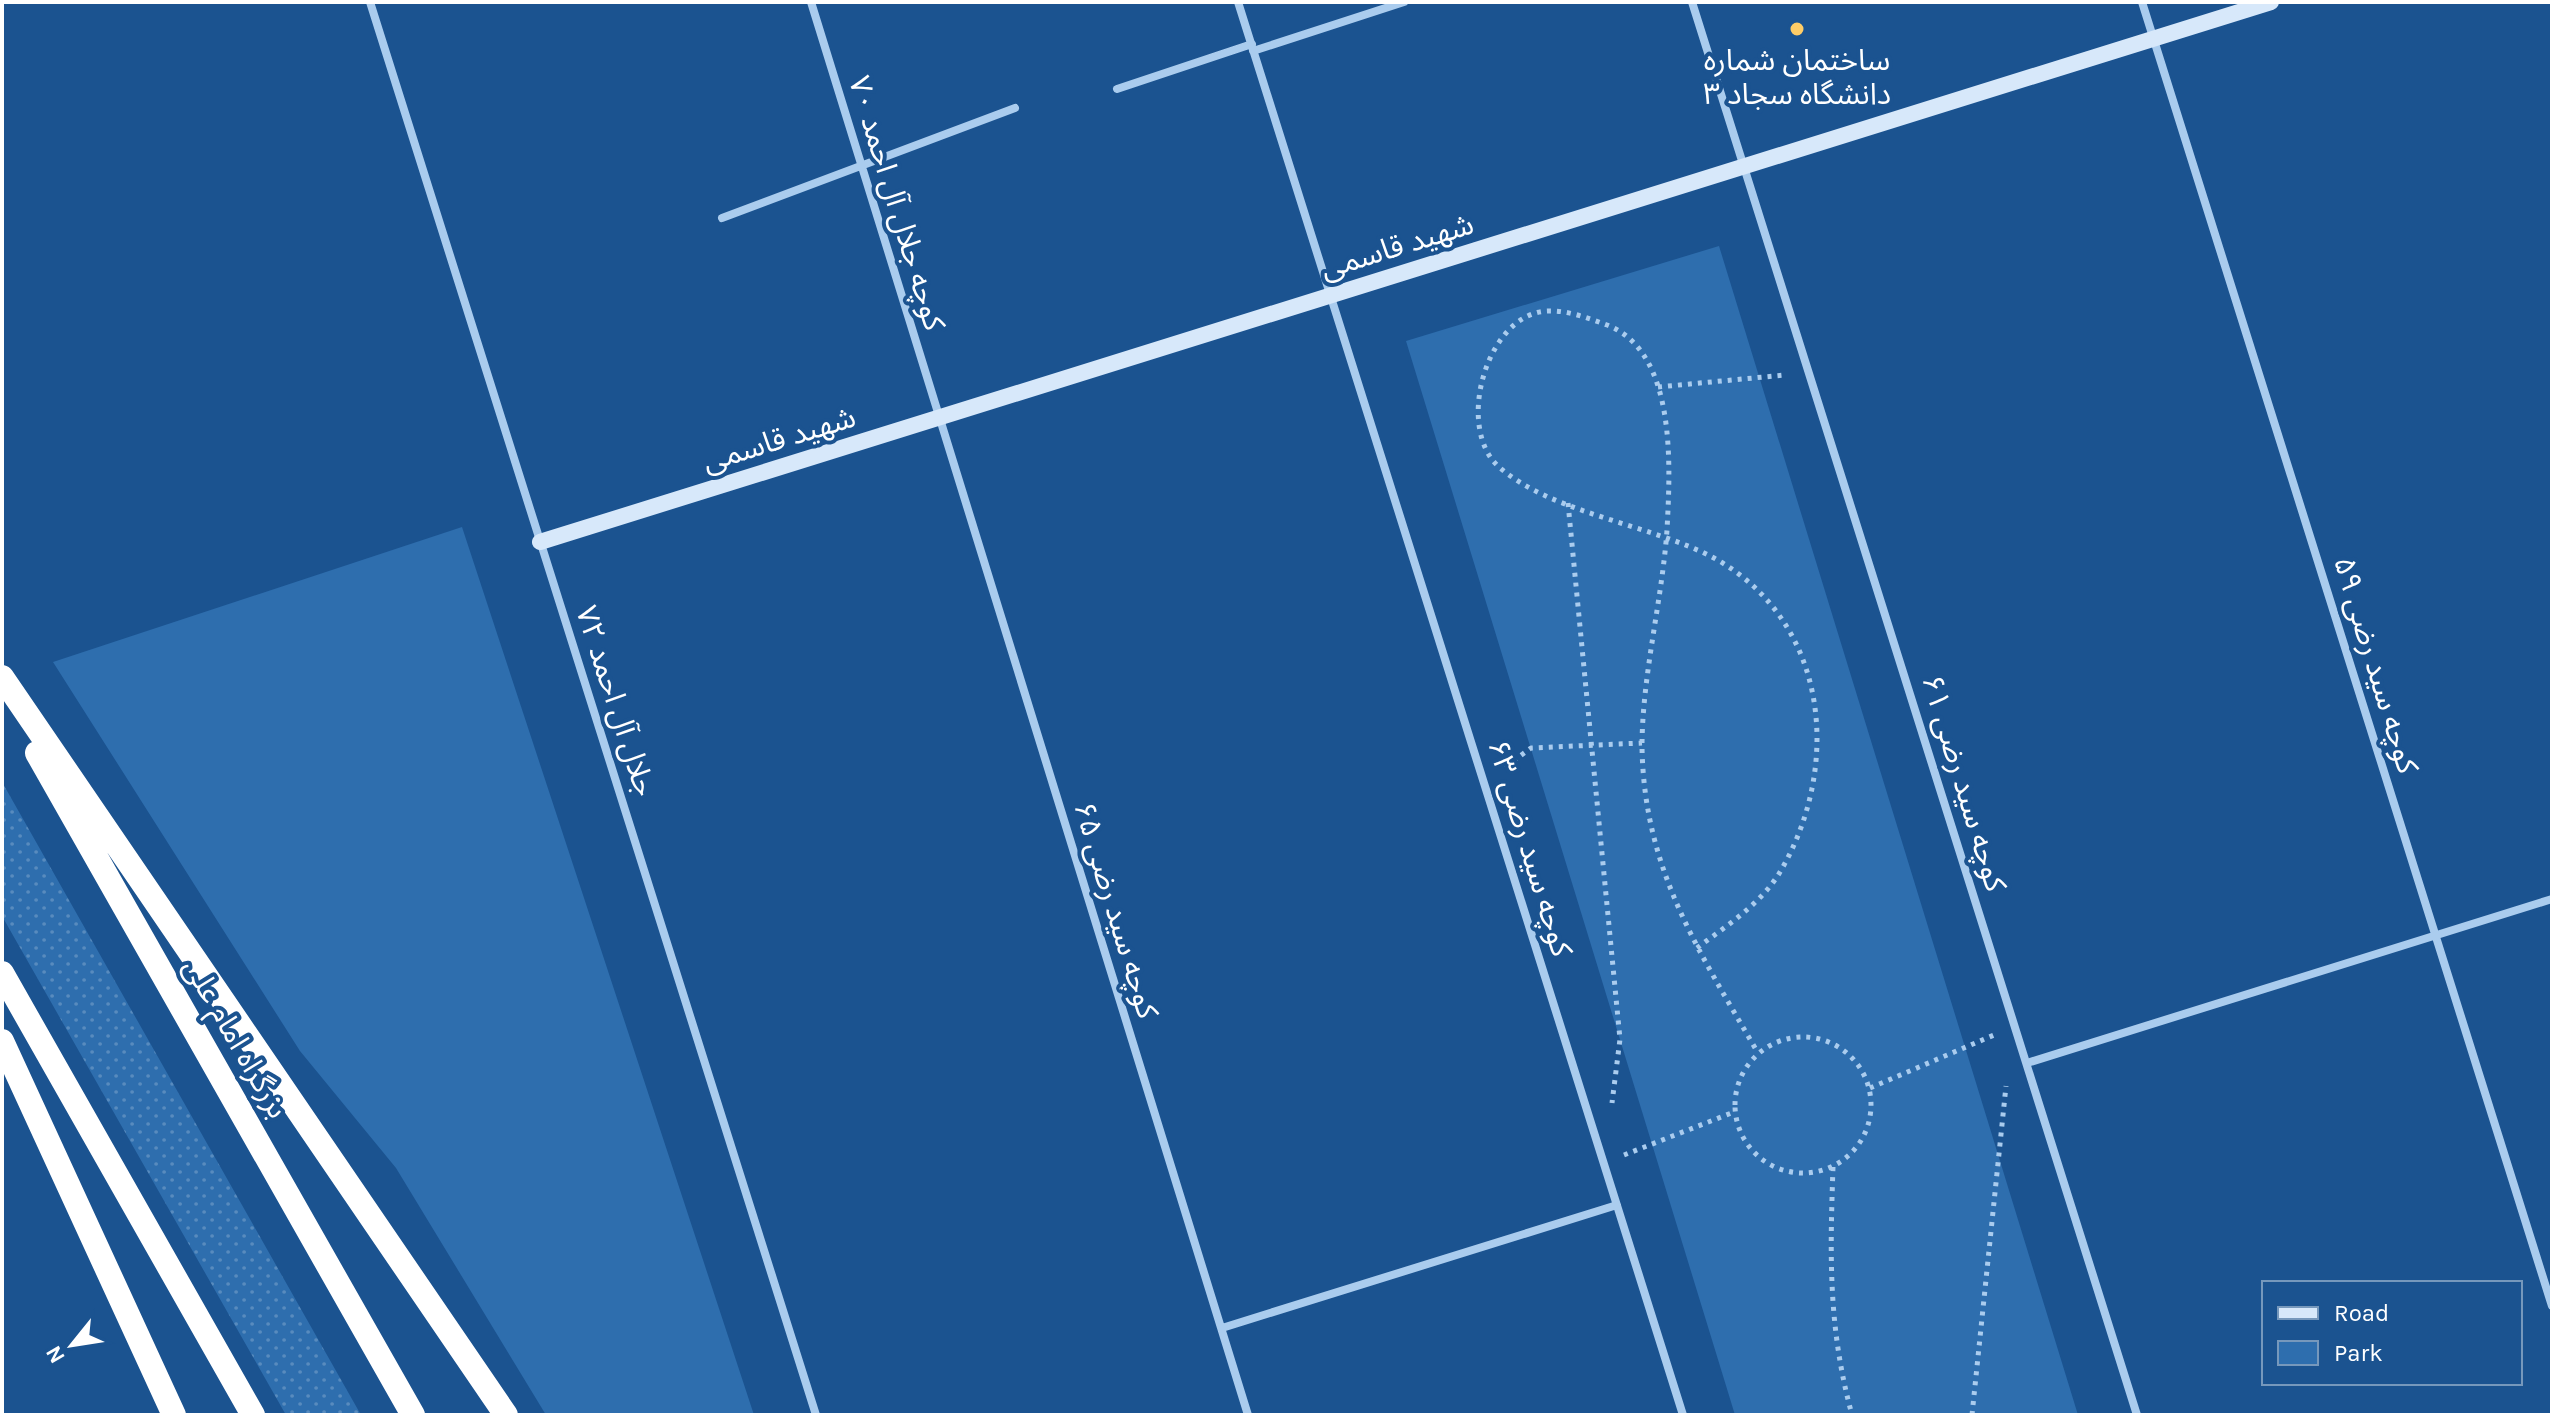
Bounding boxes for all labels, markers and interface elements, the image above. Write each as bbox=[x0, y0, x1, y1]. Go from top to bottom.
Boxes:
marker: ساختمان شماره ۳ دانشگاه سجاد bbox=[1788, 20, 1806, 38]
place label: ساختمان شماره ۳ دانشگاه سجاد bbox=[1703, 42, 1891, 112]
street label: کوچه جلال آل احمد ۷۰ bbox=[840, 71, 953, 335]
street label: شهید قاسمی bbox=[1316, 206, 1478, 286]
street label: شهید قاسمی bbox=[698, 399, 860, 479]
street label: کوچه سید رضی ۵۹ bbox=[2325, 552, 2426, 778]
street label: جلال آل احمد ۷۲ bbox=[568, 601, 664, 801]
street label: کوچه سید رضی ۶۱ bbox=[1913, 670, 2014, 896]
street label: کوچه سید رضی ۶۳ bbox=[1479, 735, 1580, 961]
street label: کوچه سید رضی ۶۵ bbox=[1065, 797, 1166, 1023]
street label: بزرگراه امام علی bbox=[172, 951, 296, 1127]
legend bbox=[2262, 1281, 2522, 1385]
text: Road bbox=[2334, 1299, 2389, 1327]
north arrow bbox=[32, 1305, 112, 1385]
text: Park bbox=[2334, 1339, 2383, 1367]
text: N bbox=[40, 1341, 71, 1368]

